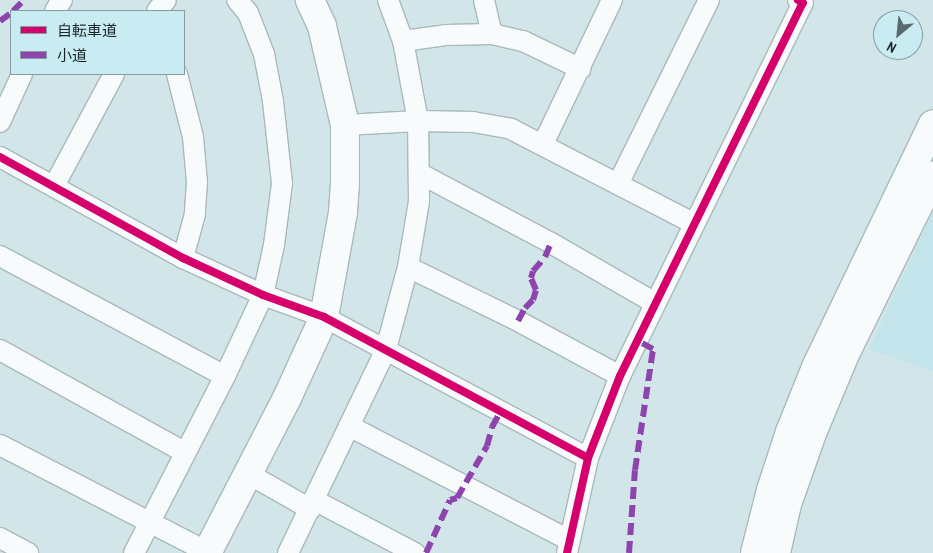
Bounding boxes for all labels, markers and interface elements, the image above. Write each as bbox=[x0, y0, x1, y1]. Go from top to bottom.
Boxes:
legend bbox=[10, 10, 185, 75]
north arrow bbox=[873, 10, 923, 60]
text: 自転車道 bbox=[57, 20, 117, 41]
text: N bbox=[884, 37, 899, 57]
text: 小道 bbox=[57, 45, 87, 66]

